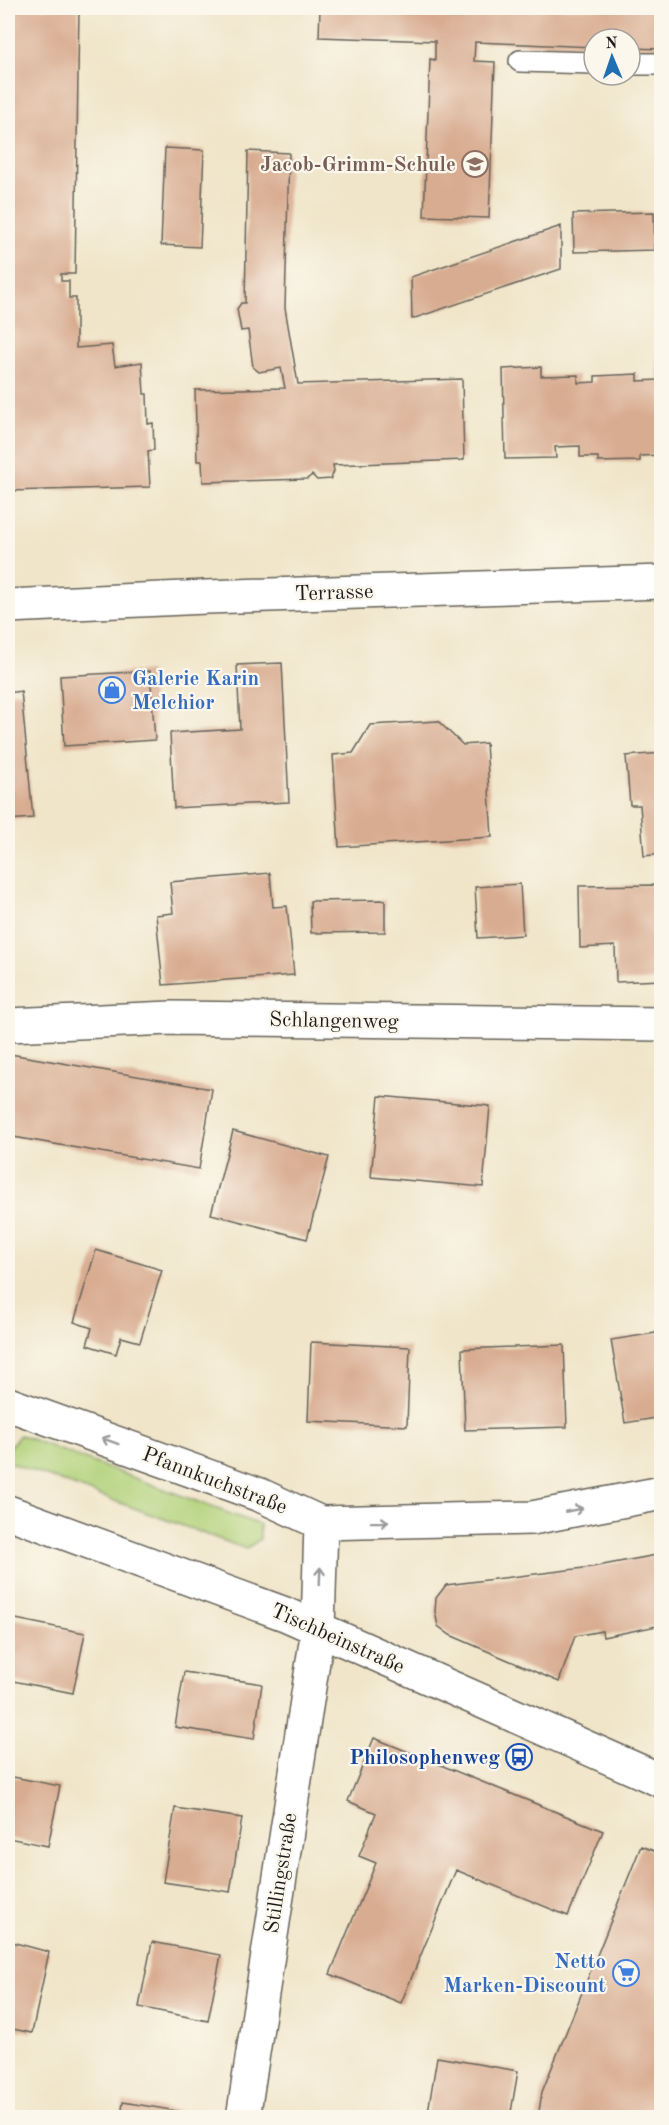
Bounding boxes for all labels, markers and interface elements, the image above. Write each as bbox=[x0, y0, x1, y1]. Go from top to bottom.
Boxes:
north arrow bbox=[582, 27, 642, 87]
text: N bbox=[605, 36, 619, 52]
school or university icon: Jacob-Grimm-Schule bbox=[460, 149, 490, 179]
place label: Jacob-Grimm-Schule bbox=[260, 155, 456, 176]
street label: Terrasse bbox=[294, 582, 374, 605]
place label: Galerie Karin Melchior bbox=[132, 669, 259, 714]
shop icon: Galerie Karin Melchior bbox=[97, 675, 127, 705]
street label: Schlangenweg bbox=[269, 1010, 400, 1033]
one-way arrow bbox=[101, 1435, 120, 1446]
street label: Pfannkuchstraße bbox=[139, 1444, 290, 1519]
one-way arrow bbox=[564, 1504, 583, 1515]
one-way arrow bbox=[369, 1516, 389, 1528]
one-way arrow bbox=[315, 1566, 326, 1586]
street label: Tischbeinstraße bbox=[267, 1601, 407, 1678]
bus stop icon: Philosophenweg bbox=[504, 1742, 534, 1772]
place label: Philosophenweg bbox=[349, 1748, 500, 1769]
street label: Stillingstraße bbox=[262, 1811, 301, 1935]
place label: Netto Marken-Discount bbox=[443, 1952, 606, 1997]
supermarket icon: Netto Marken-Discount bbox=[611, 1958, 641, 1988]

